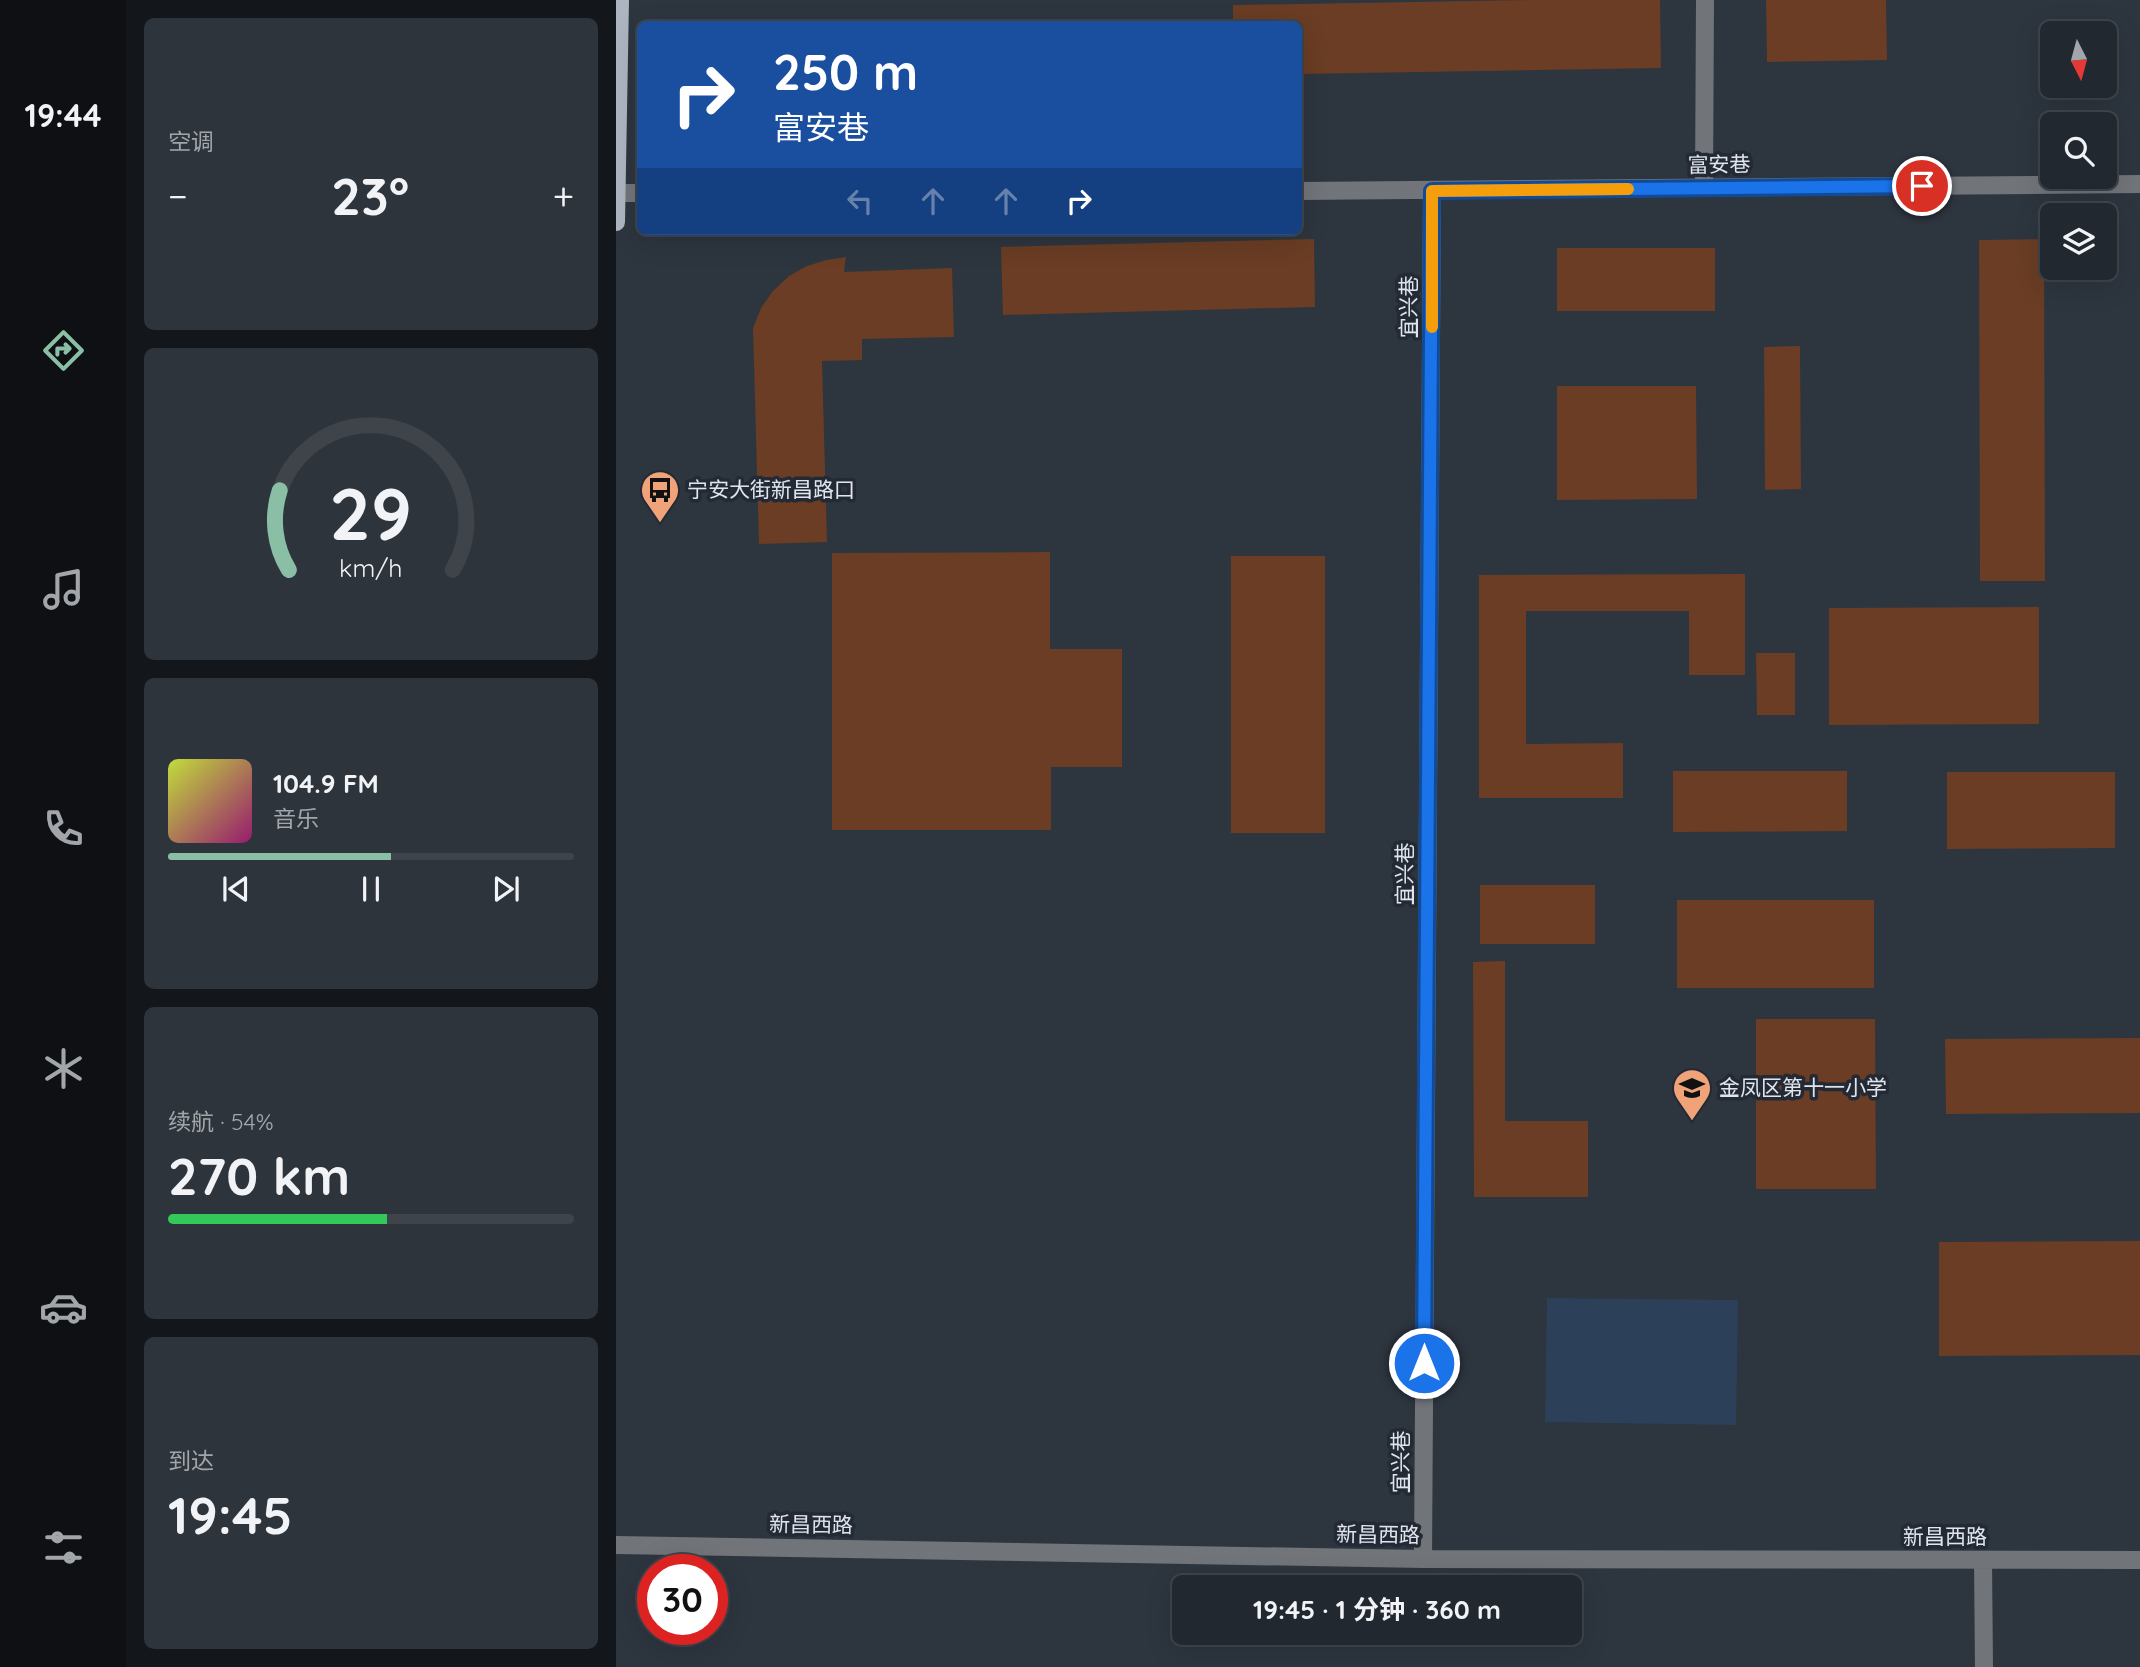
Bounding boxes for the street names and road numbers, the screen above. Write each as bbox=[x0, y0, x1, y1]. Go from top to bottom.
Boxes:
street label: 富安巷 bbox=[1687, 150, 1751, 178]
street label: 宜兴巷 bbox=[1395, 276, 1421, 339]
street label: 宜兴巷 bbox=[1391, 843, 1417, 906]
street label: 宜兴巷 bbox=[1387, 1431, 1413, 1494]
street label: 新昌西路 bbox=[769, 1510, 853, 1538]
street label: 新昌西路 bbox=[1336, 1520, 1420, 1548]
street label: 新昌西路 bbox=[1903, 1523, 1987, 1549]

